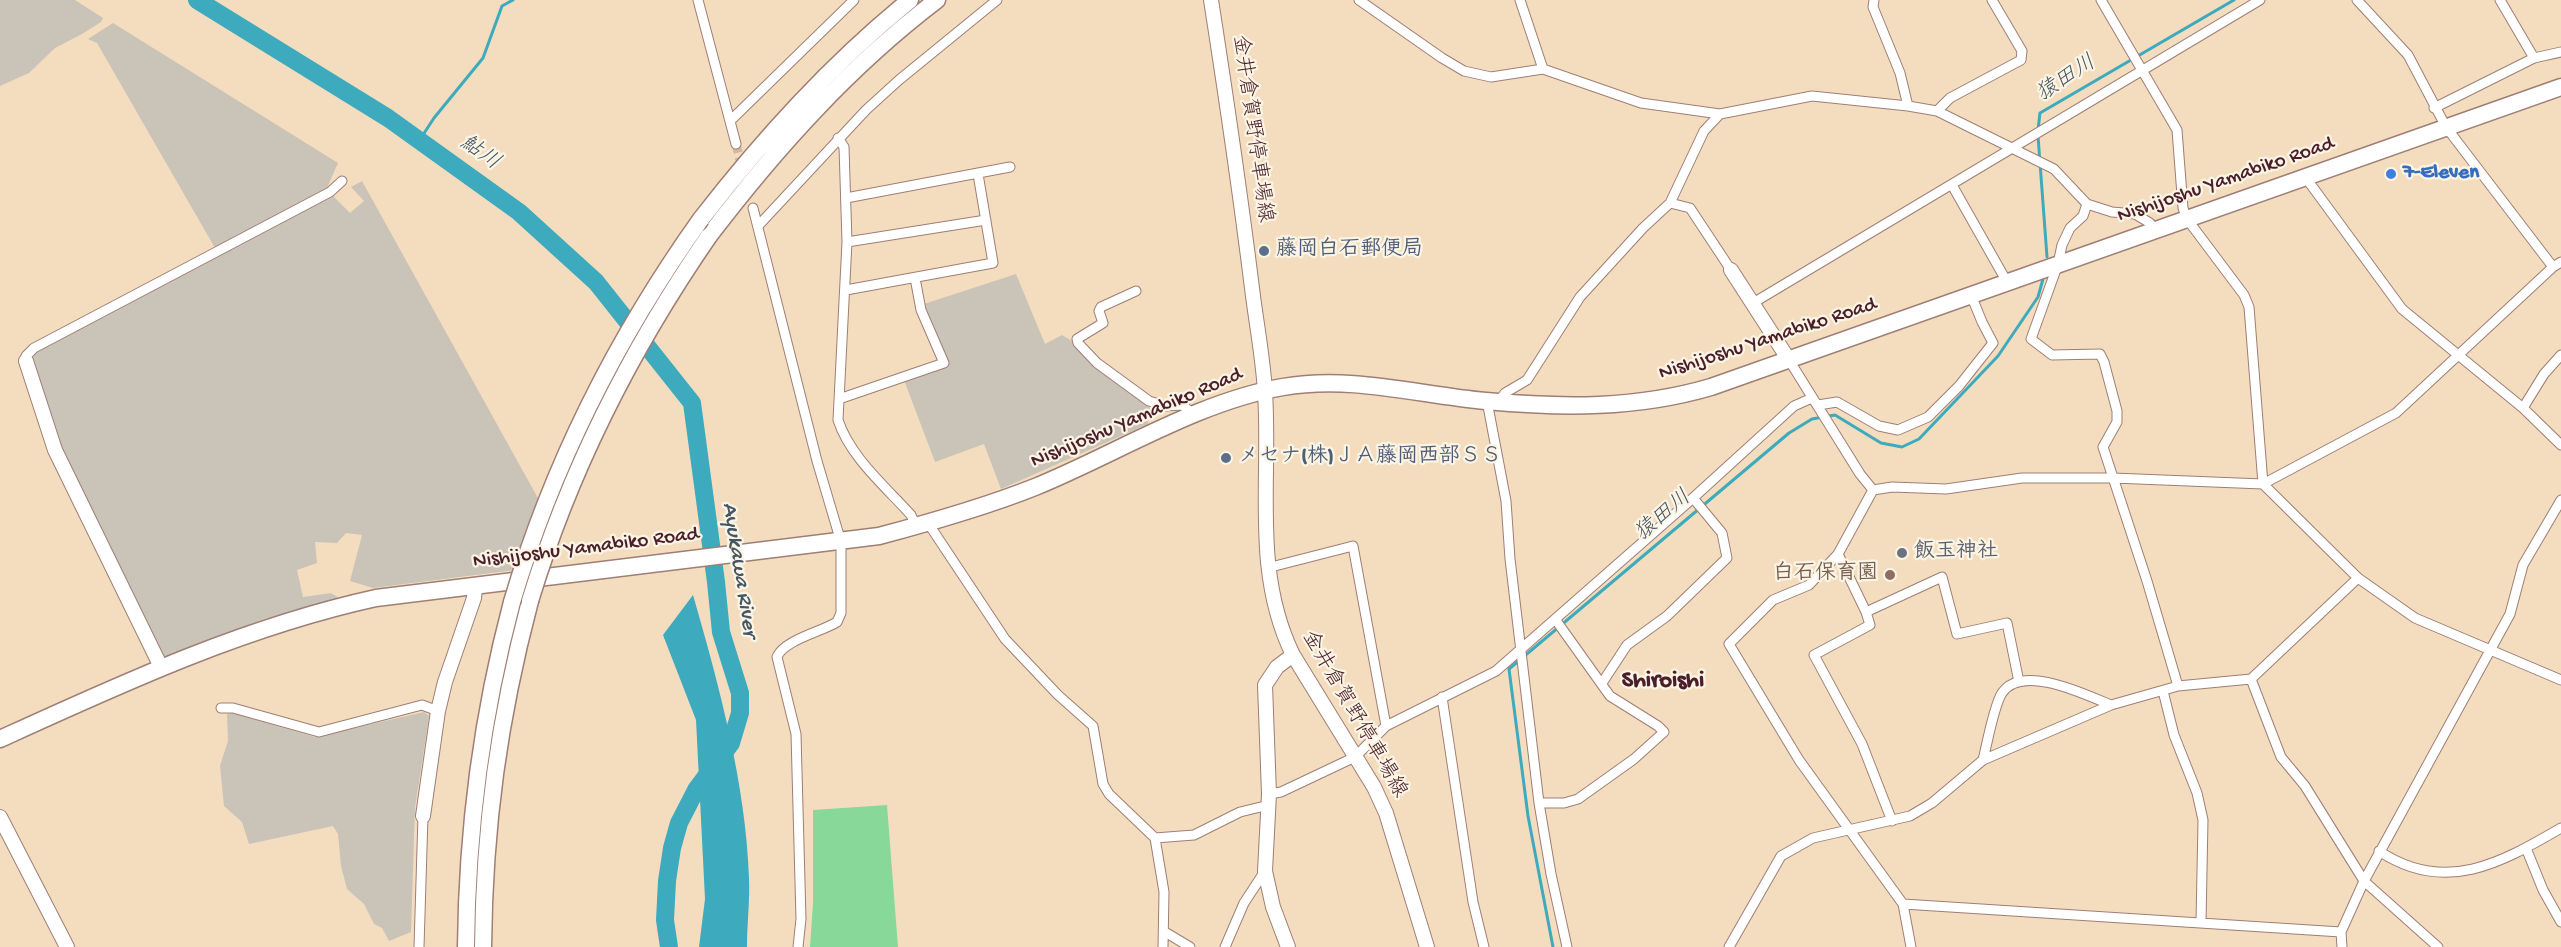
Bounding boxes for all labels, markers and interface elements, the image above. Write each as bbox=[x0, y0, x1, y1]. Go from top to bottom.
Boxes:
street label: 金井倉賀野停車場線 bbox=[1225, 34, 1277, 224]
water label: 猿田川 bbox=[2032, 51, 2102, 109]
water label: 鮎川 bbox=[453, 131, 505, 177]
street label: Nishijoshu Yamabiko Road bbox=[2114, 132, 2338, 230]
place label: 7-Eleven bbox=[2403, 161, 2479, 187]
marker: 7-Eleven bbox=[2384, 167, 2398, 181]
place label: 藤岡白石郵便局 bbox=[1276, 238, 1423, 264]
marker: 藤岡白石郵便局 bbox=[1257, 244, 1271, 258]
street label: Nishijoshu Yamabiko Road bbox=[1656, 293, 1880, 387]
street label: Nishijoshu Yamabiko Road bbox=[1027, 363, 1247, 475]
place label: メセナ(株)ＪＡ藤岡西部ＳＳ bbox=[1238, 445, 1502, 471]
marker: メセナ(株)ＪＡ藤岡西部ＳＳ bbox=[1219, 451, 1233, 465]
water label: 猿田川 bbox=[1630, 486, 1698, 548]
water label: Ayukawa River bbox=[714, 501, 762, 639]
street label: Nishijoshu Yamabiko Road bbox=[472, 523, 700, 575]
place label: 飯玉神社 bbox=[1914, 540, 1998, 566]
marker: 飯玉神社 bbox=[1895, 546, 1909, 560]
place label: 白石保育園 bbox=[1773, 562, 1878, 588]
marker: 白石保育園 bbox=[1883, 568, 1897, 582]
street label: 金井倉賀野停車場線 bbox=[1295, 627, 1411, 803]
district label: Shiroishi bbox=[1622, 668, 1704, 696]

